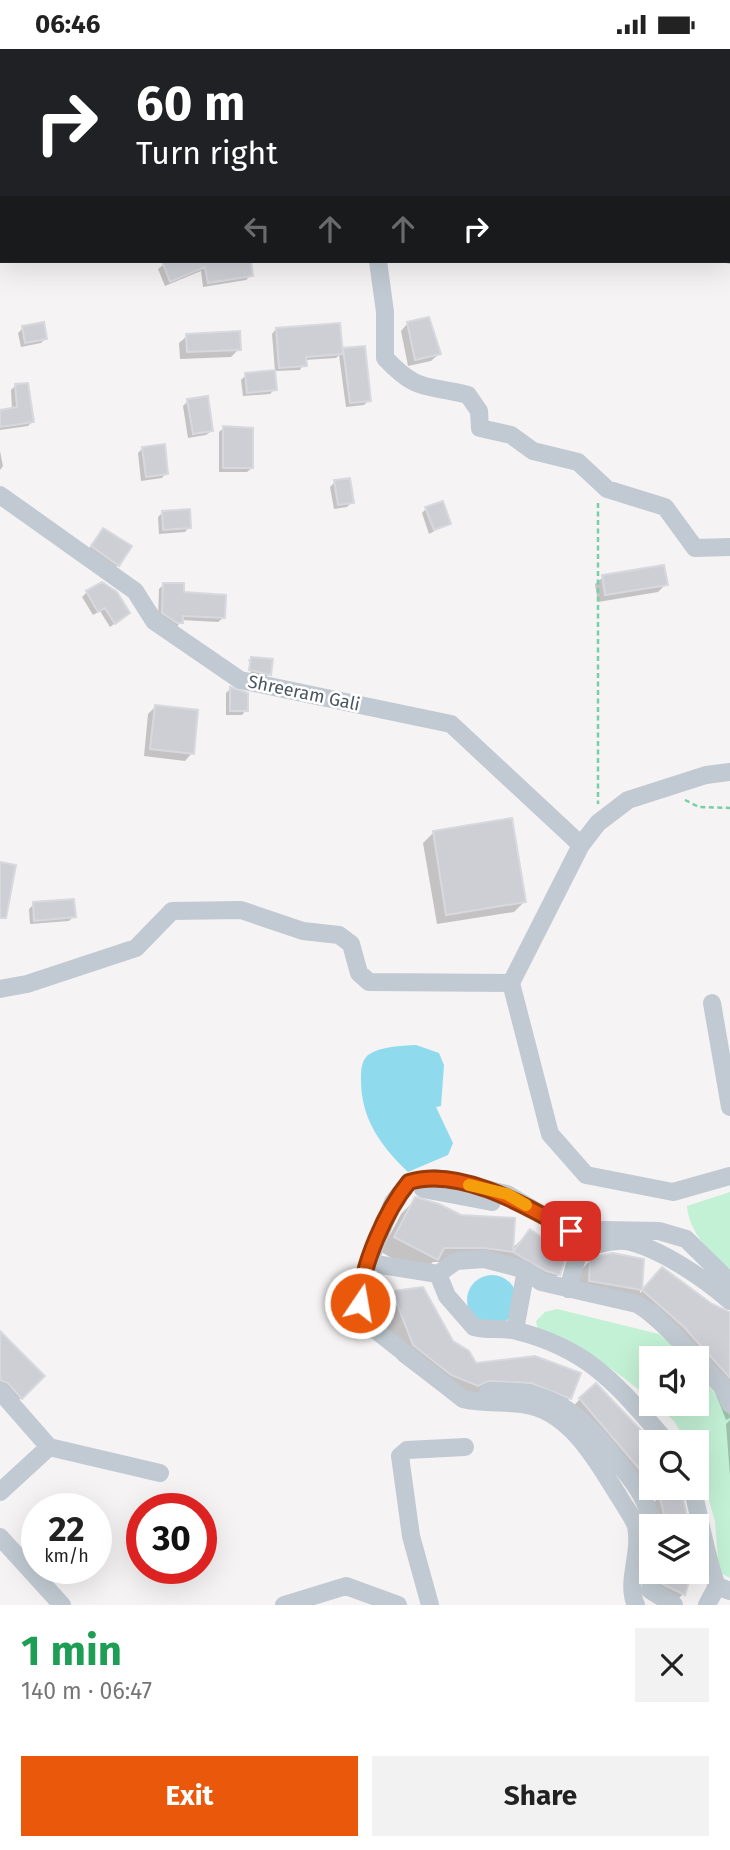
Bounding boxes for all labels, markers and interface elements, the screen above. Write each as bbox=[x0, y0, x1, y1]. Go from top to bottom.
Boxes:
text: 06:46 bbox=[35, 9, 100, 40]
text: 60 m bbox=[136, 74, 245, 133]
icon: right bbox=[21, 77, 112, 168]
text: Turn right bbox=[136, 134, 278, 172]
icon: left bbox=[238, 210, 276, 248]
icon: ahead bbox=[311, 210, 349, 248]
icon: ahead bbox=[384, 210, 422, 248]
icon: right bbox=[457, 210, 495, 248]
street label: Shreeram Gali bbox=[246, 670, 362, 716]
pin bbox=[541, 1201, 601, 1261]
icon: arrive bbox=[552, 1212, 590, 1250]
position arrow bbox=[323, 1266, 397, 1340]
map controls bbox=[639, 1346, 709, 1584]
button: sound bbox=[639, 1346, 709, 1416]
button: search bbox=[639, 1430, 709, 1500]
speed limit sign: 30 bbox=[126, 1493, 217, 1584]
text: 22 bbox=[48, 1508, 85, 1550]
button: layers bbox=[639, 1514, 709, 1584]
text: km/h bbox=[44, 1545, 89, 1567]
text: 1 min bbox=[21, 1626, 122, 1676]
button: close bbox=[635, 1628, 709, 1702]
text: 140 m · 06:47 bbox=[21, 1677, 152, 1705]
button: Exit bbox=[21, 1756, 358, 1836]
button: Share bbox=[372, 1756, 709, 1836]

